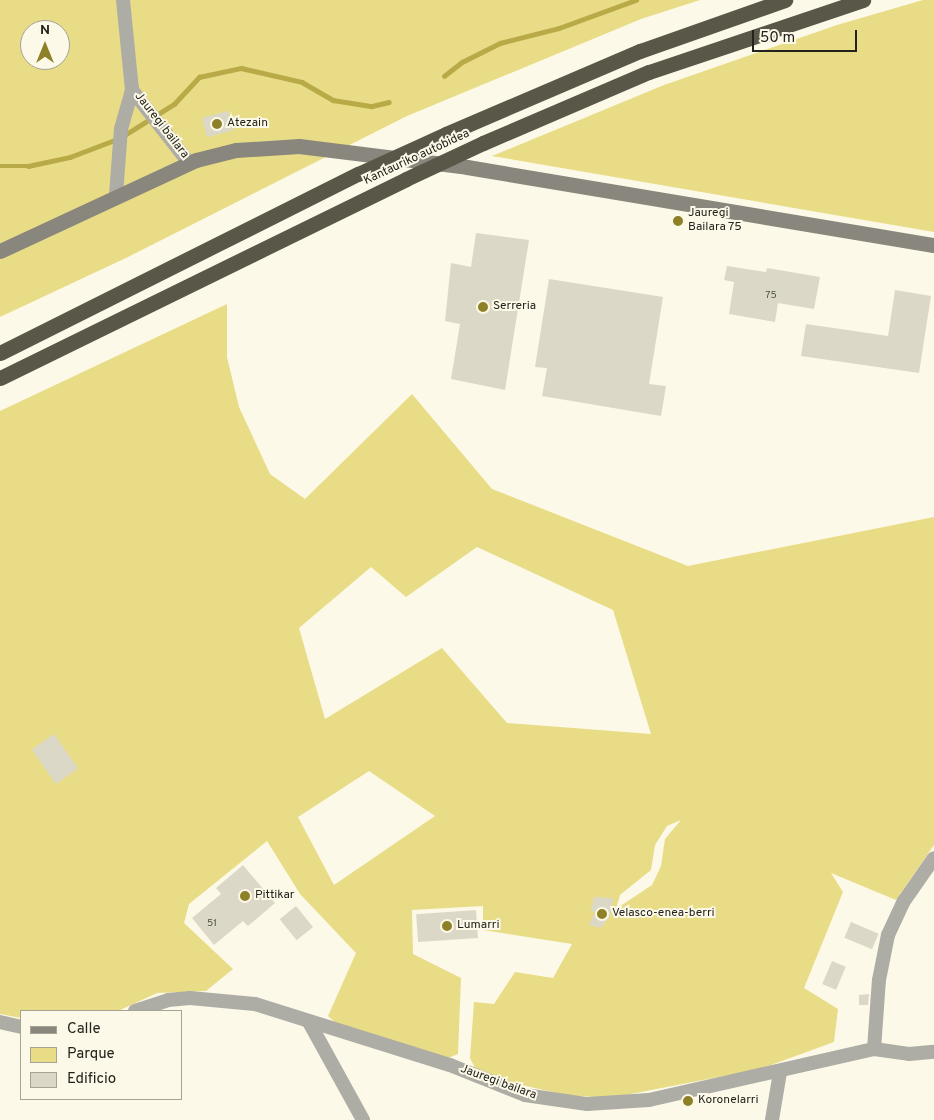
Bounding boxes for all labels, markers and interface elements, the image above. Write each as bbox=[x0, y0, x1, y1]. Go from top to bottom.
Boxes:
north arrow bbox=[20, 20, 70, 70]
scale bar bbox=[754, 20, 859, 52]
text: N bbox=[40, 22, 50, 39]
text: 50 m bbox=[760, 29, 795, 48]
street label: Jauregi bailara bbox=[131, 90, 191, 162]
place label: Atezain bbox=[227, 117, 268, 131]
marker: Atezain bbox=[211, 118, 223, 130]
street label: Kantauriko autobidea bbox=[362, 127, 472, 189]
place label: Jauregi Bailara 75 bbox=[688, 207, 742, 235]
marker: Jauregi Bailara 75 bbox=[672, 215, 684, 227]
house number: 75 bbox=[765, 290, 777, 302]
place label: Serreria bbox=[493, 300, 536, 314]
marker: Serreria bbox=[477, 301, 489, 313]
place label: Pittikar bbox=[255, 889, 295, 903]
marker: Pittikar bbox=[239, 890, 251, 902]
place label: Velasco-enea-berri bbox=[612, 907, 715, 921]
marker: Velasco-enea-berri bbox=[596, 908, 608, 920]
house number: 51 bbox=[207, 918, 217, 930]
place label: Lumarri bbox=[457, 919, 500, 933]
marker: Lumarri bbox=[441, 920, 453, 932]
legend bbox=[20, 1010, 182, 1100]
text: Calle bbox=[67, 1020, 101, 1039]
text: Parque bbox=[67, 1045, 115, 1064]
street label: Jauregi bailara bbox=[458, 1063, 538, 1103]
text: Edificio bbox=[67, 1070, 116, 1089]
place label: Koronelarri bbox=[698, 1094, 759, 1108]
marker: Koronelarri bbox=[682, 1095, 694, 1107]

